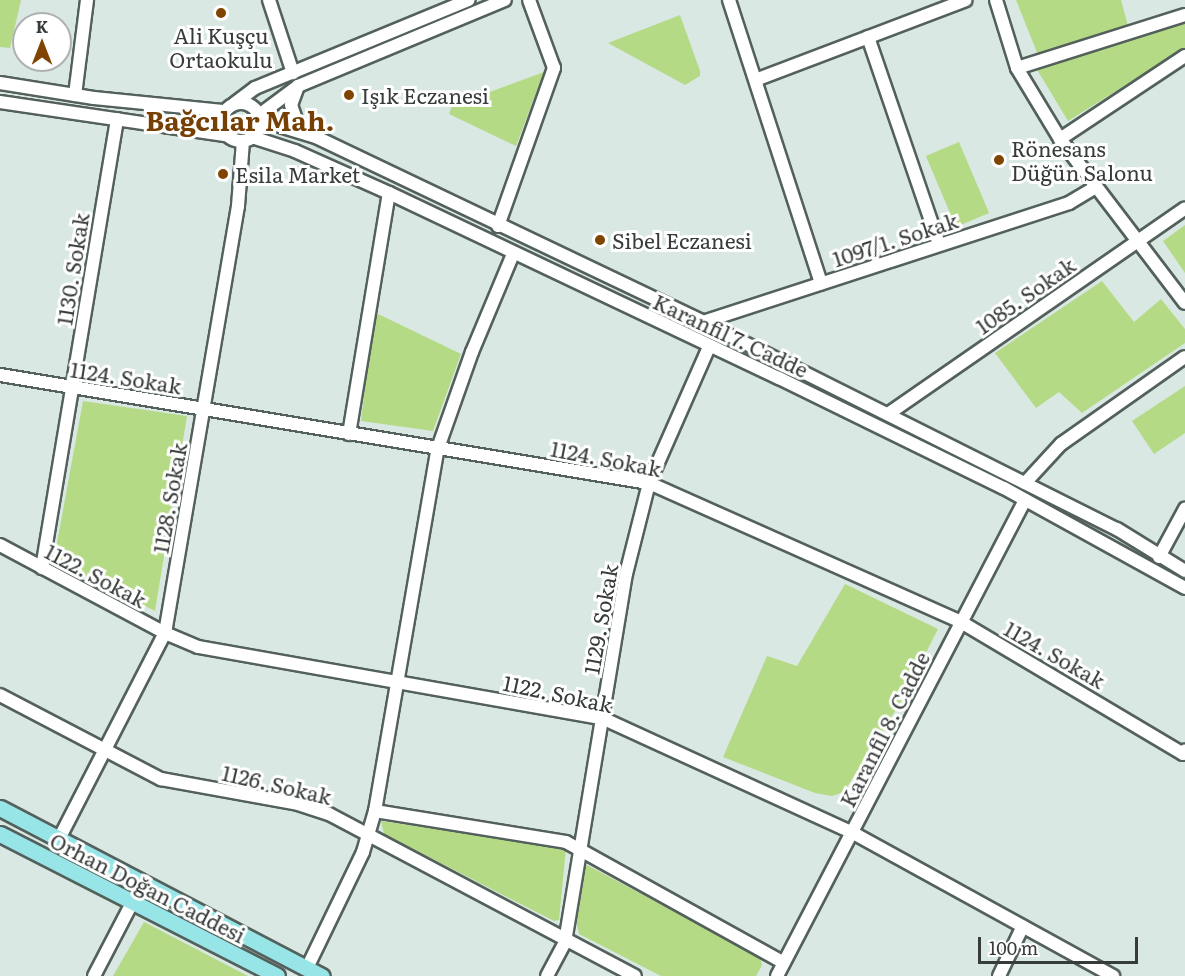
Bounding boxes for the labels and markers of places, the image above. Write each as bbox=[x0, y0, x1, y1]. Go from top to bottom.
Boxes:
marker: Ali Kuşçu Ortaokulu bbox=[214, 6, 228, 20]
place label: Ali Kuşçu Ortaokulu bbox=[169, 22, 273, 72]
place label: Işık Eczanesi bbox=[361, 82, 489, 108]
marker: Işık Eczanesi bbox=[342, 88, 356, 102]
place label: Rönesans Düğün Salonu bbox=[1011, 135, 1153, 185]
marker: Rönesans Düğün Salonu bbox=[992, 153, 1006, 167]
place label: Esila Market bbox=[235, 161, 360, 187]
marker: Esila Market bbox=[216, 167, 230, 181]
place label: Sibel Eczanesi bbox=[612, 227, 752, 253]
marker: Sibel Eczanesi bbox=[593, 233, 607, 247]

